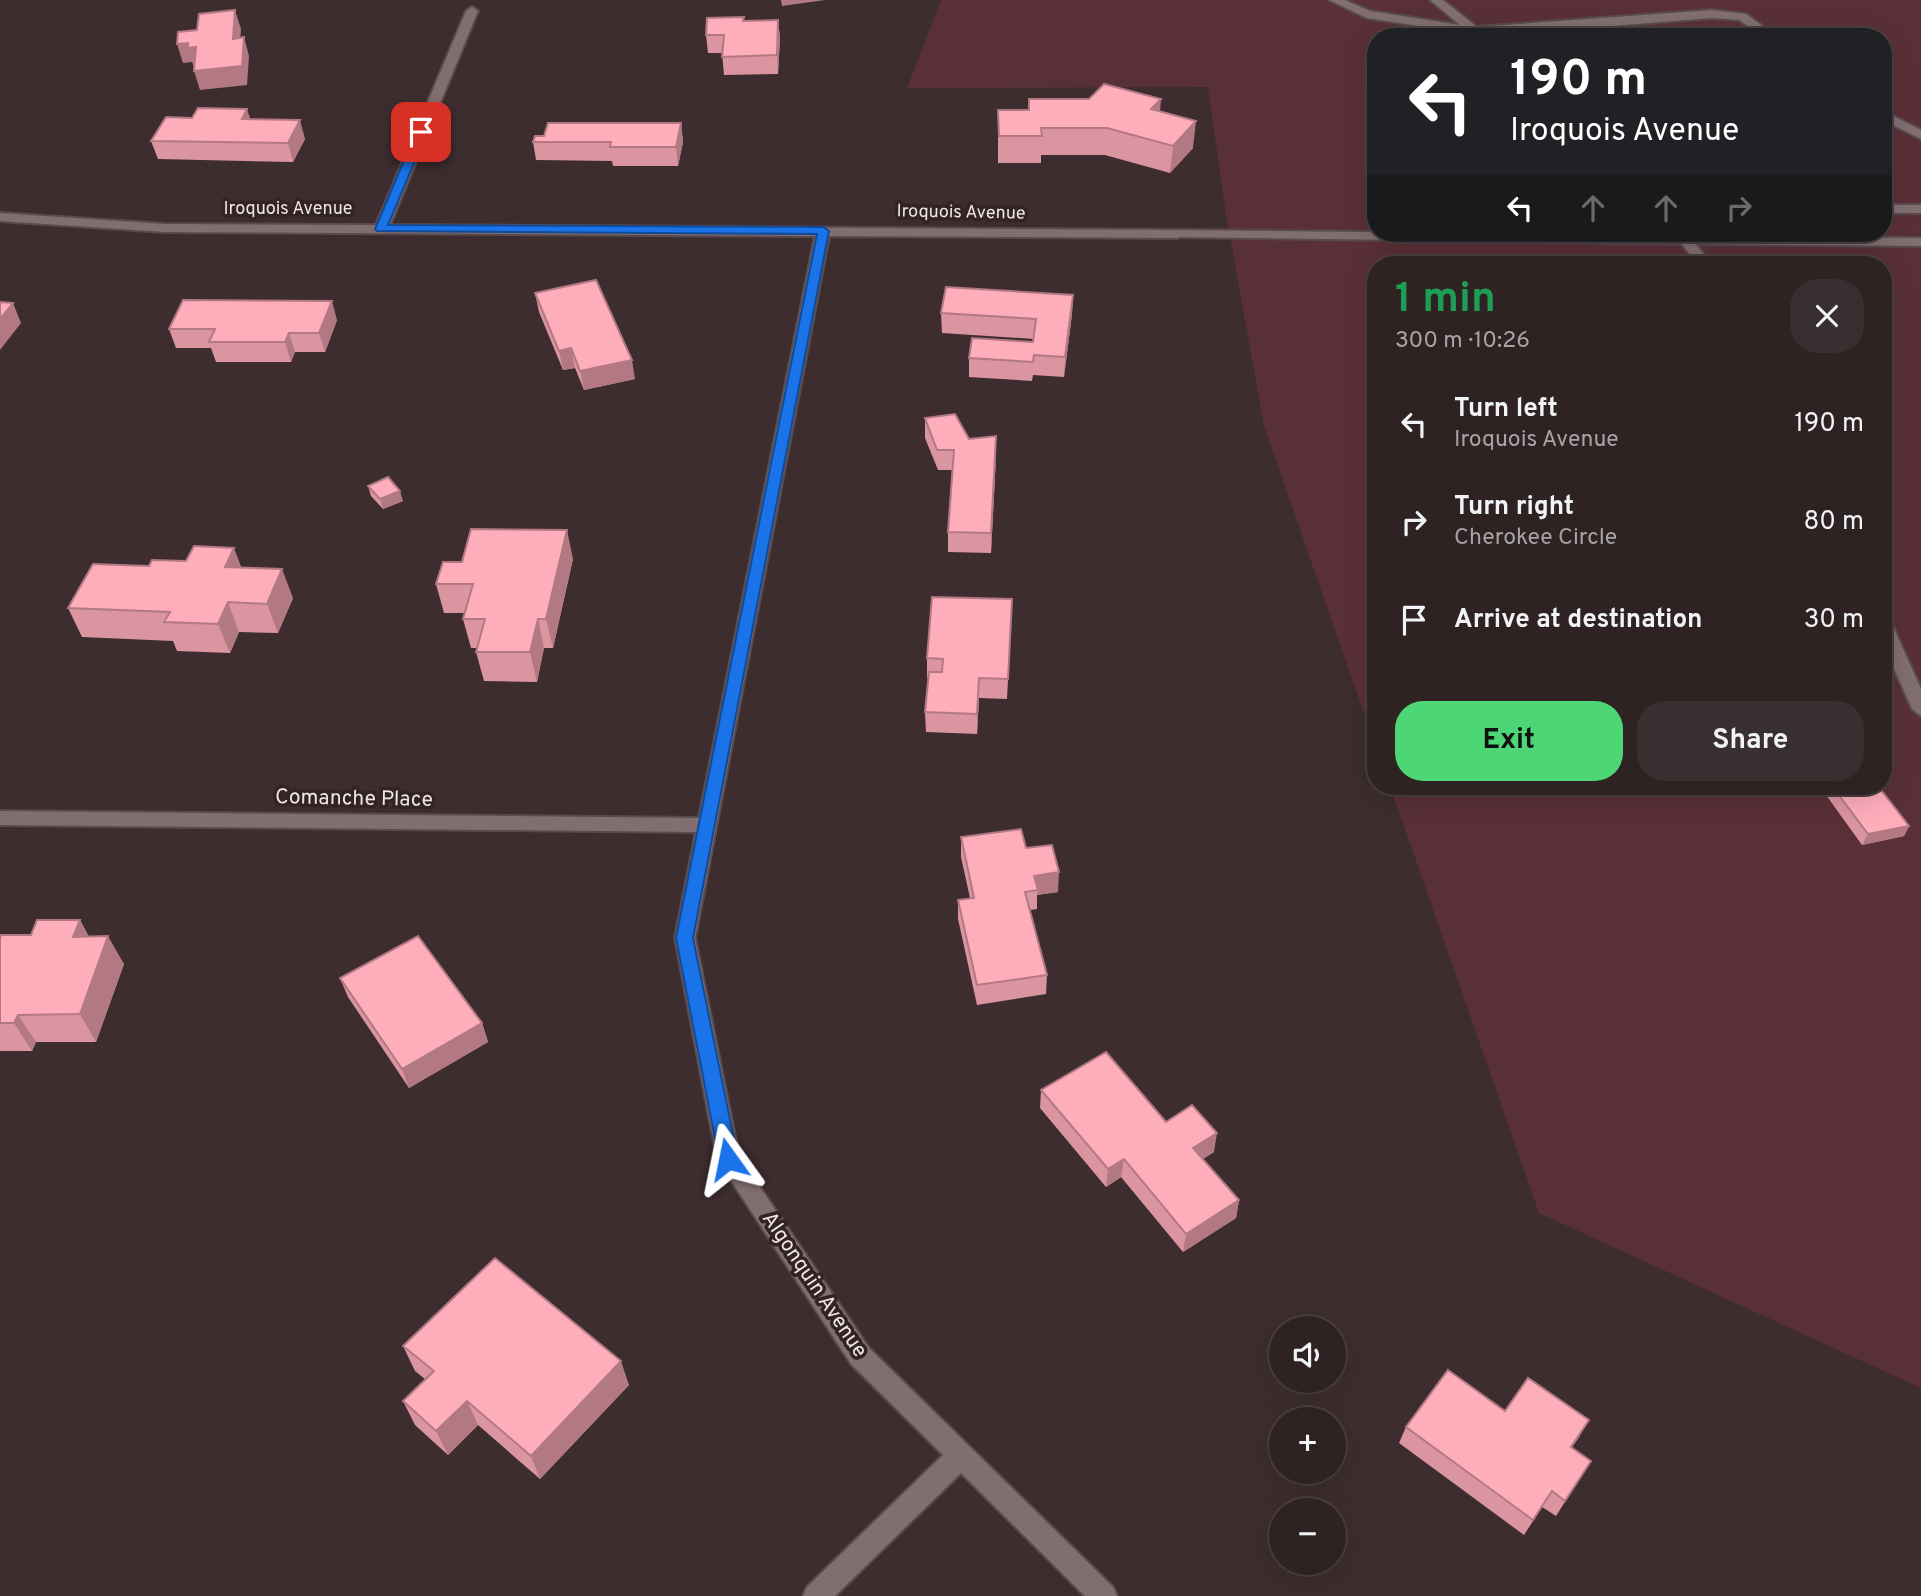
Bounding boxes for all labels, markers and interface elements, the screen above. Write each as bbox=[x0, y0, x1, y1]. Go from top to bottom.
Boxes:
text: 190 m bbox=[1510, 51, 1647, 113]
icon: left bbox=[1395, 56, 1486, 147]
pin bbox=[391, 102, 451, 162]
text: Iroquois Avenue bbox=[1510, 112, 1739, 152]
icon: arrive bbox=[402, 113, 440, 151]
icon: left bbox=[1501, 189, 1539, 227]
icon: ahead bbox=[1574, 189, 1612, 227]
icon: ahead bbox=[1647, 189, 1685, 227]
icon: right bbox=[1720, 189, 1758, 227]
street label: Iroquois Avenue bbox=[224, 198, 352, 221]
street label: Iroquois Avenue bbox=[896, 200, 1026, 226]
text: 1 min bbox=[1395, 274, 1496, 327]
button: close bbox=[1790, 279, 1864, 353]
text: 300 m · 10:26 bbox=[1395, 327, 1530, 356]
text: Turn left bbox=[1454, 393, 1558, 426]
icon: left bbox=[1395, 405, 1433, 443]
text: 190 m bbox=[1794, 408, 1864, 441]
text: Iroquois Avenue bbox=[1454, 426, 1619, 455]
text: Turn right bbox=[1454, 491, 1574, 524]
icon: right bbox=[1395, 503, 1433, 541]
text: 80 m bbox=[1804, 506, 1864, 539]
text: Cherokee Circle bbox=[1454, 524, 1617, 553]
icon: arrive bbox=[1395, 601, 1433, 639]
text: Arrive at destination bbox=[1454, 604, 1702, 637]
text: 30 m bbox=[1804, 604, 1864, 637]
button: Exit bbox=[1395, 701, 1623, 781]
button: Share bbox=[1637, 701, 1864, 781]
street label: Comanche Place bbox=[275, 784, 433, 814]
position arrow bbox=[691, 1122, 765, 1196]
street label: Algonquin Avenue bbox=[755, 1207, 873, 1363]
map controls bbox=[1269, 1316, 1346, 1575]
button: sound bbox=[1269, 1316, 1346, 1393]
button: + bbox=[1269, 1407, 1346, 1484]
button: − bbox=[1269, 1498, 1346, 1575]

